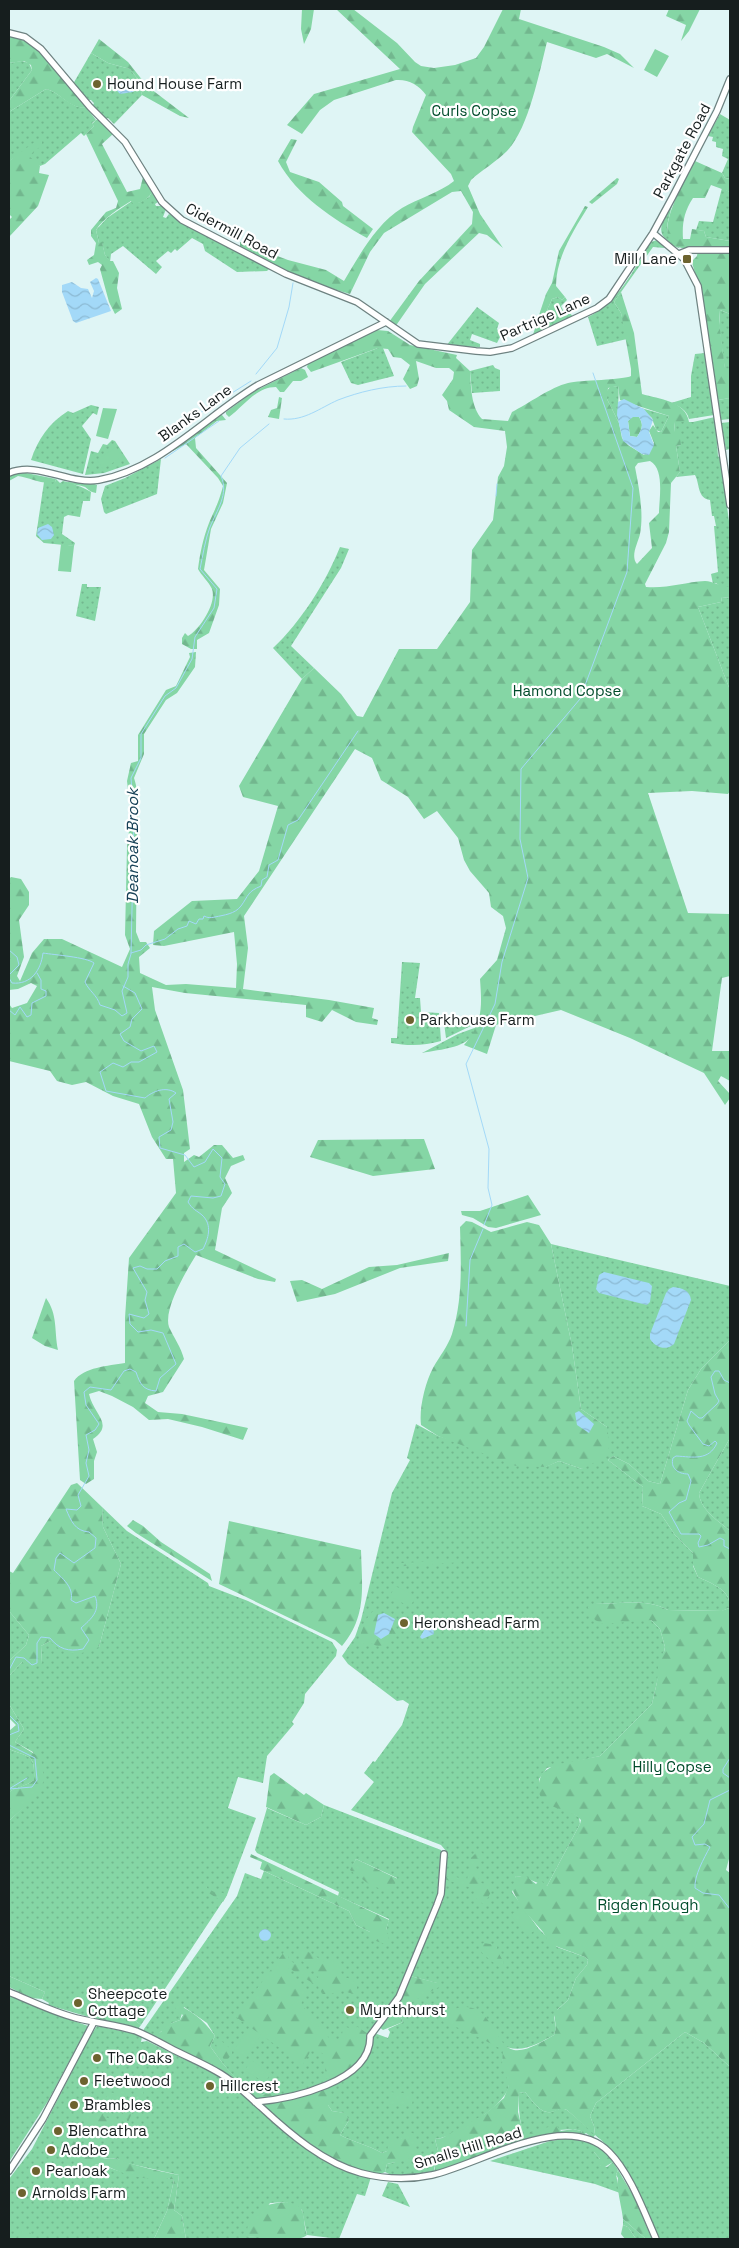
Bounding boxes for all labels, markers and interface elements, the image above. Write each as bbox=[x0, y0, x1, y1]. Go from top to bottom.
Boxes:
place label: Hound House Farm bbox=[107, 74, 242, 93]
marker: Hound House Farm bbox=[91, 78, 103, 90]
street label: Parkgate Road bbox=[649, 100, 715, 201]
park label: Curls Copse bbox=[431, 101, 517, 120]
street label: Cidermill Road bbox=[183, 198, 282, 263]
place label: Mill Lane bbox=[614, 249, 677, 268]
marker: Mill Lane bbox=[681, 253, 693, 265]
street label: Partrige Lane bbox=[497, 288, 593, 345]
street label: Blanks Lane bbox=[154, 380, 235, 446]
park label: Hamond Copse bbox=[513, 681, 621, 700]
water label: Deanoak Brook bbox=[122, 786, 143, 904]
place label: Parkhouse Farm bbox=[420, 1010, 535, 1029]
marker: Parkhouse Farm bbox=[404, 1014, 416, 1026]
place label: Heronshead Farm bbox=[414, 1613, 540, 1632]
marker: Heronshead Farm bbox=[398, 1617, 410, 1629]
park label: Hilly Copse bbox=[632, 1757, 712, 1776]
park label: Rigden Rough bbox=[597, 1895, 699, 1914]
place label: Sheepcote Cottage bbox=[88, 1984, 167, 2020]
marker: Sheepcote Cottage bbox=[72, 1997, 84, 2009]
place label: Mynthhurst bbox=[360, 2000, 446, 2019]
marker: Mynthhurst bbox=[344, 2004, 356, 2016]
place label: The Oaks bbox=[107, 2048, 172, 2067]
marker: The Oaks bbox=[91, 2052, 103, 2064]
place label: Fleetwood bbox=[94, 2071, 170, 2090]
marker: Fleetwood bbox=[78, 2075, 90, 2087]
place label: Hillcrest bbox=[220, 2076, 279, 2095]
marker: Hillcrest bbox=[204, 2080, 216, 2092]
place label: Brambles bbox=[84, 2095, 151, 2114]
marker: Brambles bbox=[68, 2099, 80, 2111]
place label: Blencathra bbox=[68, 2121, 147, 2140]
street label: Smalls Hill Road bbox=[412, 2122, 524, 2173]
marker: Blencathra bbox=[52, 2125, 64, 2137]
place label: Adobe bbox=[61, 2140, 108, 2159]
marker: Adobe bbox=[45, 2144, 57, 2156]
place label: Pearloak bbox=[46, 2161, 108, 2180]
marker: Pearloak bbox=[30, 2165, 42, 2177]
place label: Arnolds Farm bbox=[32, 2183, 126, 2202]
marker: Arnolds Farm bbox=[16, 2187, 28, 2199]

